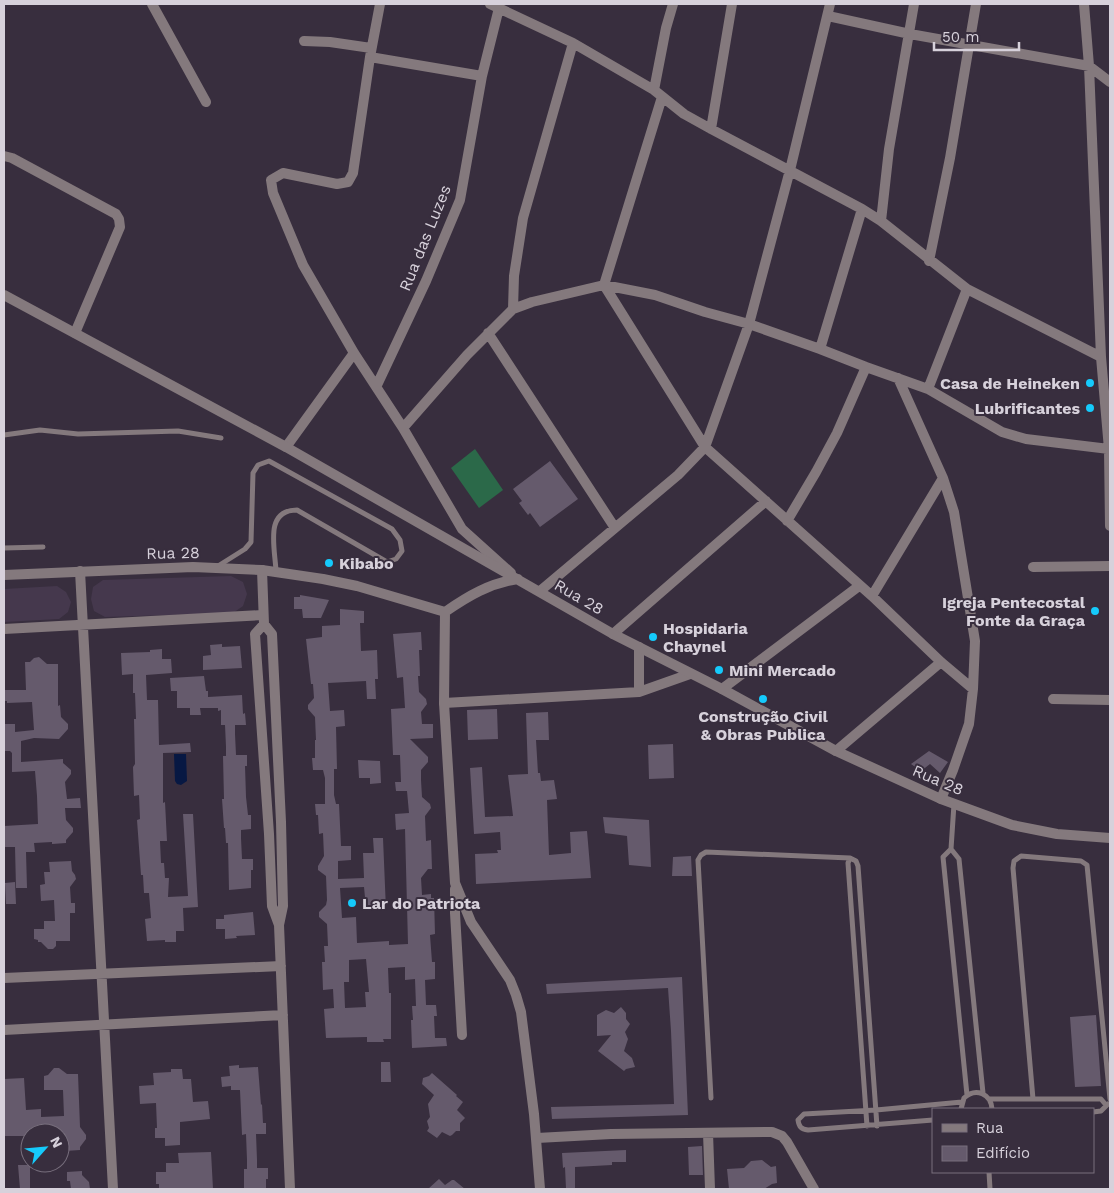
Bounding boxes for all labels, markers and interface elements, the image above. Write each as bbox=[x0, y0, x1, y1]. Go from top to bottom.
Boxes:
scale bar bbox=[934, 20, 1019, 52]
text: 50 m bbox=[942, 28, 979, 46]
street label: Rua das Luzes bbox=[395, 182, 455, 294]
place label: Casa de Heineken bbox=[940, 374, 1080, 393]
marker: Casa de Heineken bbox=[1084, 377, 1096, 389]
place label: Lubrificantes bbox=[975, 399, 1080, 418]
marker: Lubrificantes bbox=[1084, 402, 1096, 414]
street label: Rua 28 bbox=[146, 543, 200, 563]
place label: Kibabo bbox=[339, 554, 394, 573]
marker: Kibabo bbox=[323, 557, 335, 569]
street label: Rua 28 bbox=[551, 575, 607, 619]
place label: Igreja Pentecostal Fonte da Graça bbox=[942, 593, 1086, 630]
marker: Igreja Pentecostal Fonte da Graça bbox=[1089, 605, 1101, 617]
place label: Hospidaria Chaynel bbox=[663, 619, 748, 656]
marker: Hospidaria Chaynel bbox=[647, 631, 659, 643]
place label: Mini Mercado bbox=[729, 661, 836, 680]
marker: Mini Mercado bbox=[713, 664, 725, 676]
marker: Construção Civil & Obras Publica bbox=[757, 693, 769, 705]
place label: Construção Civil & Obras Publica bbox=[698, 707, 829, 744]
street label: Rua 28 bbox=[910, 761, 966, 799]
place label: Lar do Patriota bbox=[362, 894, 481, 913]
marker: Lar do Patriota bbox=[346, 897, 358, 909]
legend bbox=[932, 1108, 1094, 1173]
text: Rua bbox=[976, 1119, 1004, 1137]
north arrow bbox=[20, 1123, 70, 1173]
text: N bbox=[47, 1134, 66, 1150]
text: Edifício bbox=[976, 1144, 1030, 1162]

